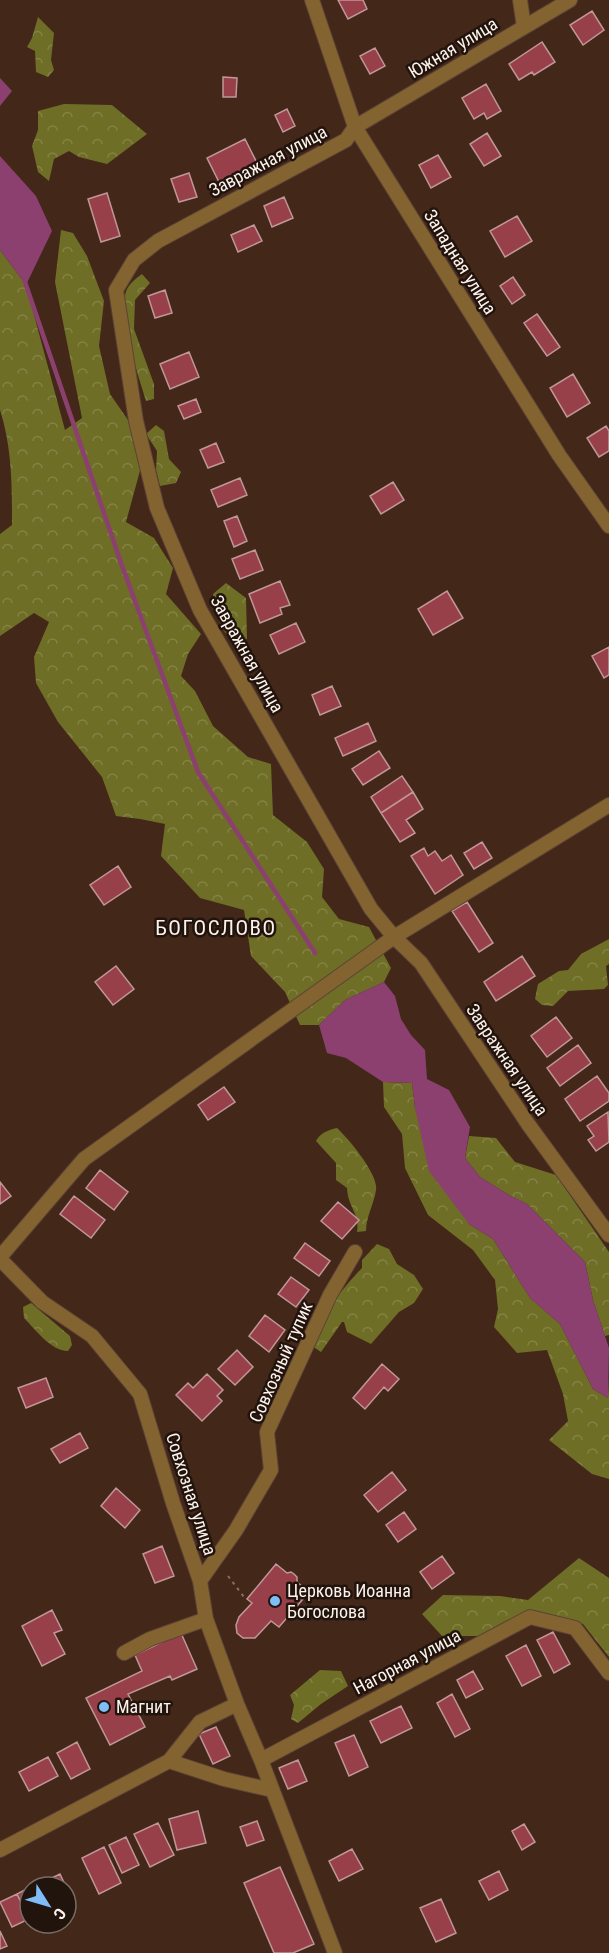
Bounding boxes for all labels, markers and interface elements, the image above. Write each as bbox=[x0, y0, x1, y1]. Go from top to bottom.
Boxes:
street label: Южная улица bbox=[405, 13, 501, 82]
street label: Завражная улица bbox=[205, 121, 330, 200]
street label: Западная улица bbox=[420, 205, 501, 318]
street label: Завражная улица bbox=[207, 592, 288, 716]
district label: БОГОСЛОВО bbox=[155, 916, 277, 940]
street label: Завражная улица bbox=[462, 1000, 553, 1120]
street label: Совхозный тупик bbox=[245, 1298, 317, 1425]
street label: Совхозная улица bbox=[162, 1430, 221, 1558]
place label: Церковь Иоанна Богослова bbox=[287, 1580, 411, 1622]
marker: Церковь Иоанна Богослова bbox=[268, 1594, 282, 1608]
street label: Нагорная улица bbox=[350, 1625, 464, 1699]
place label: Магнит bbox=[116, 1696, 171, 1717]
marker: Магнит bbox=[97, 1700, 111, 1714]
north arrow bbox=[18, 1875, 78, 1935]
text: С bbox=[49, 1904, 70, 1923]

